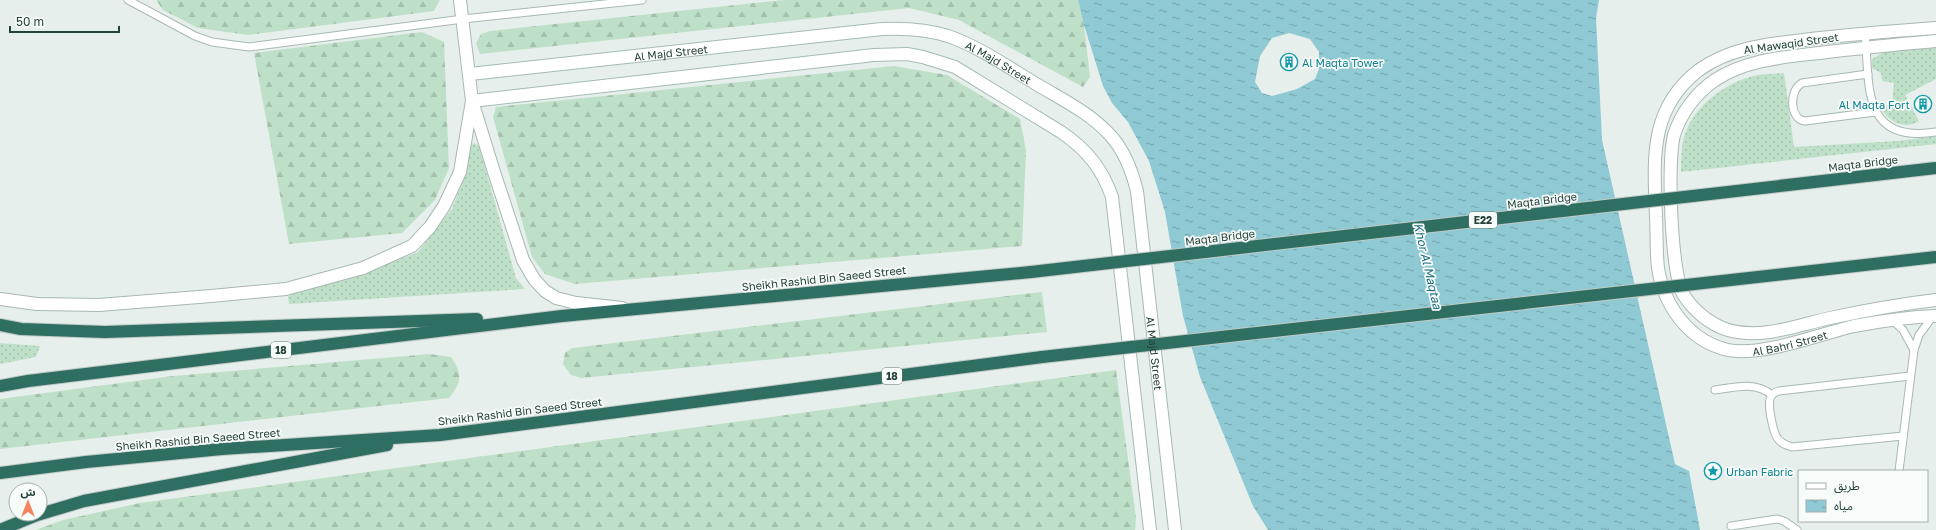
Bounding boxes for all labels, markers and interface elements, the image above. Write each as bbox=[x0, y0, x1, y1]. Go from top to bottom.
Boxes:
scale bar bbox=[10, 8, 119, 34]
text: 50 m bbox=[16, 14, 44, 29]
street label: Al Mawaqid Street bbox=[1743, 30, 1839, 56]
street label: Al Majd Street bbox=[963, 38, 1034, 86]
street label: Al Majd Street bbox=[633, 42, 708, 63]
building icon: Al Maqta Tower bbox=[1279, 52, 1299, 72]
place label: Al Maqta Tower bbox=[1302, 56, 1384, 69]
building icon: Al Maqta Fort bbox=[1913, 94, 1933, 114]
place label: Al Maqta Fort bbox=[1839, 98, 1910, 111]
street label: Maqta Bridge bbox=[1827, 152, 1899, 174]
street label: Maqta Bridge bbox=[1506, 189, 1578, 211]
road number: E22 bbox=[1469, 212, 1497, 228]
water label: Khor Al Maqtaa bbox=[1411, 221, 1445, 312]
street label: Maqta Bridge bbox=[1184, 226, 1256, 248]
street label: Sheikh Rashid Bin Saeed Street bbox=[741, 263, 907, 293]
street label: Al Majd Street bbox=[1145, 316, 1166, 391]
street label: Al Bahri Street bbox=[1752, 327, 1829, 357]
road number: 18 bbox=[271, 342, 291, 358]
road number: 18 bbox=[882, 368, 902, 384]
street label: Sheikh Rashid Bin Saeed Street bbox=[437, 394, 603, 428]
street label: Sheikh Rashid Bin Saeed Street bbox=[115, 425, 281, 453]
place icon: Urban Fabric bbox=[1703, 461, 1723, 481]
place label: Urban Fabric bbox=[1726, 465, 1793, 478]
legend bbox=[1798, 470, 1928, 522]
text: طريق bbox=[1834, 478, 1860, 494]
north arrow bbox=[8, 482, 48, 522]
text: ش bbox=[20, 485, 36, 499]
text: مياه bbox=[1834, 498, 1853, 513]

